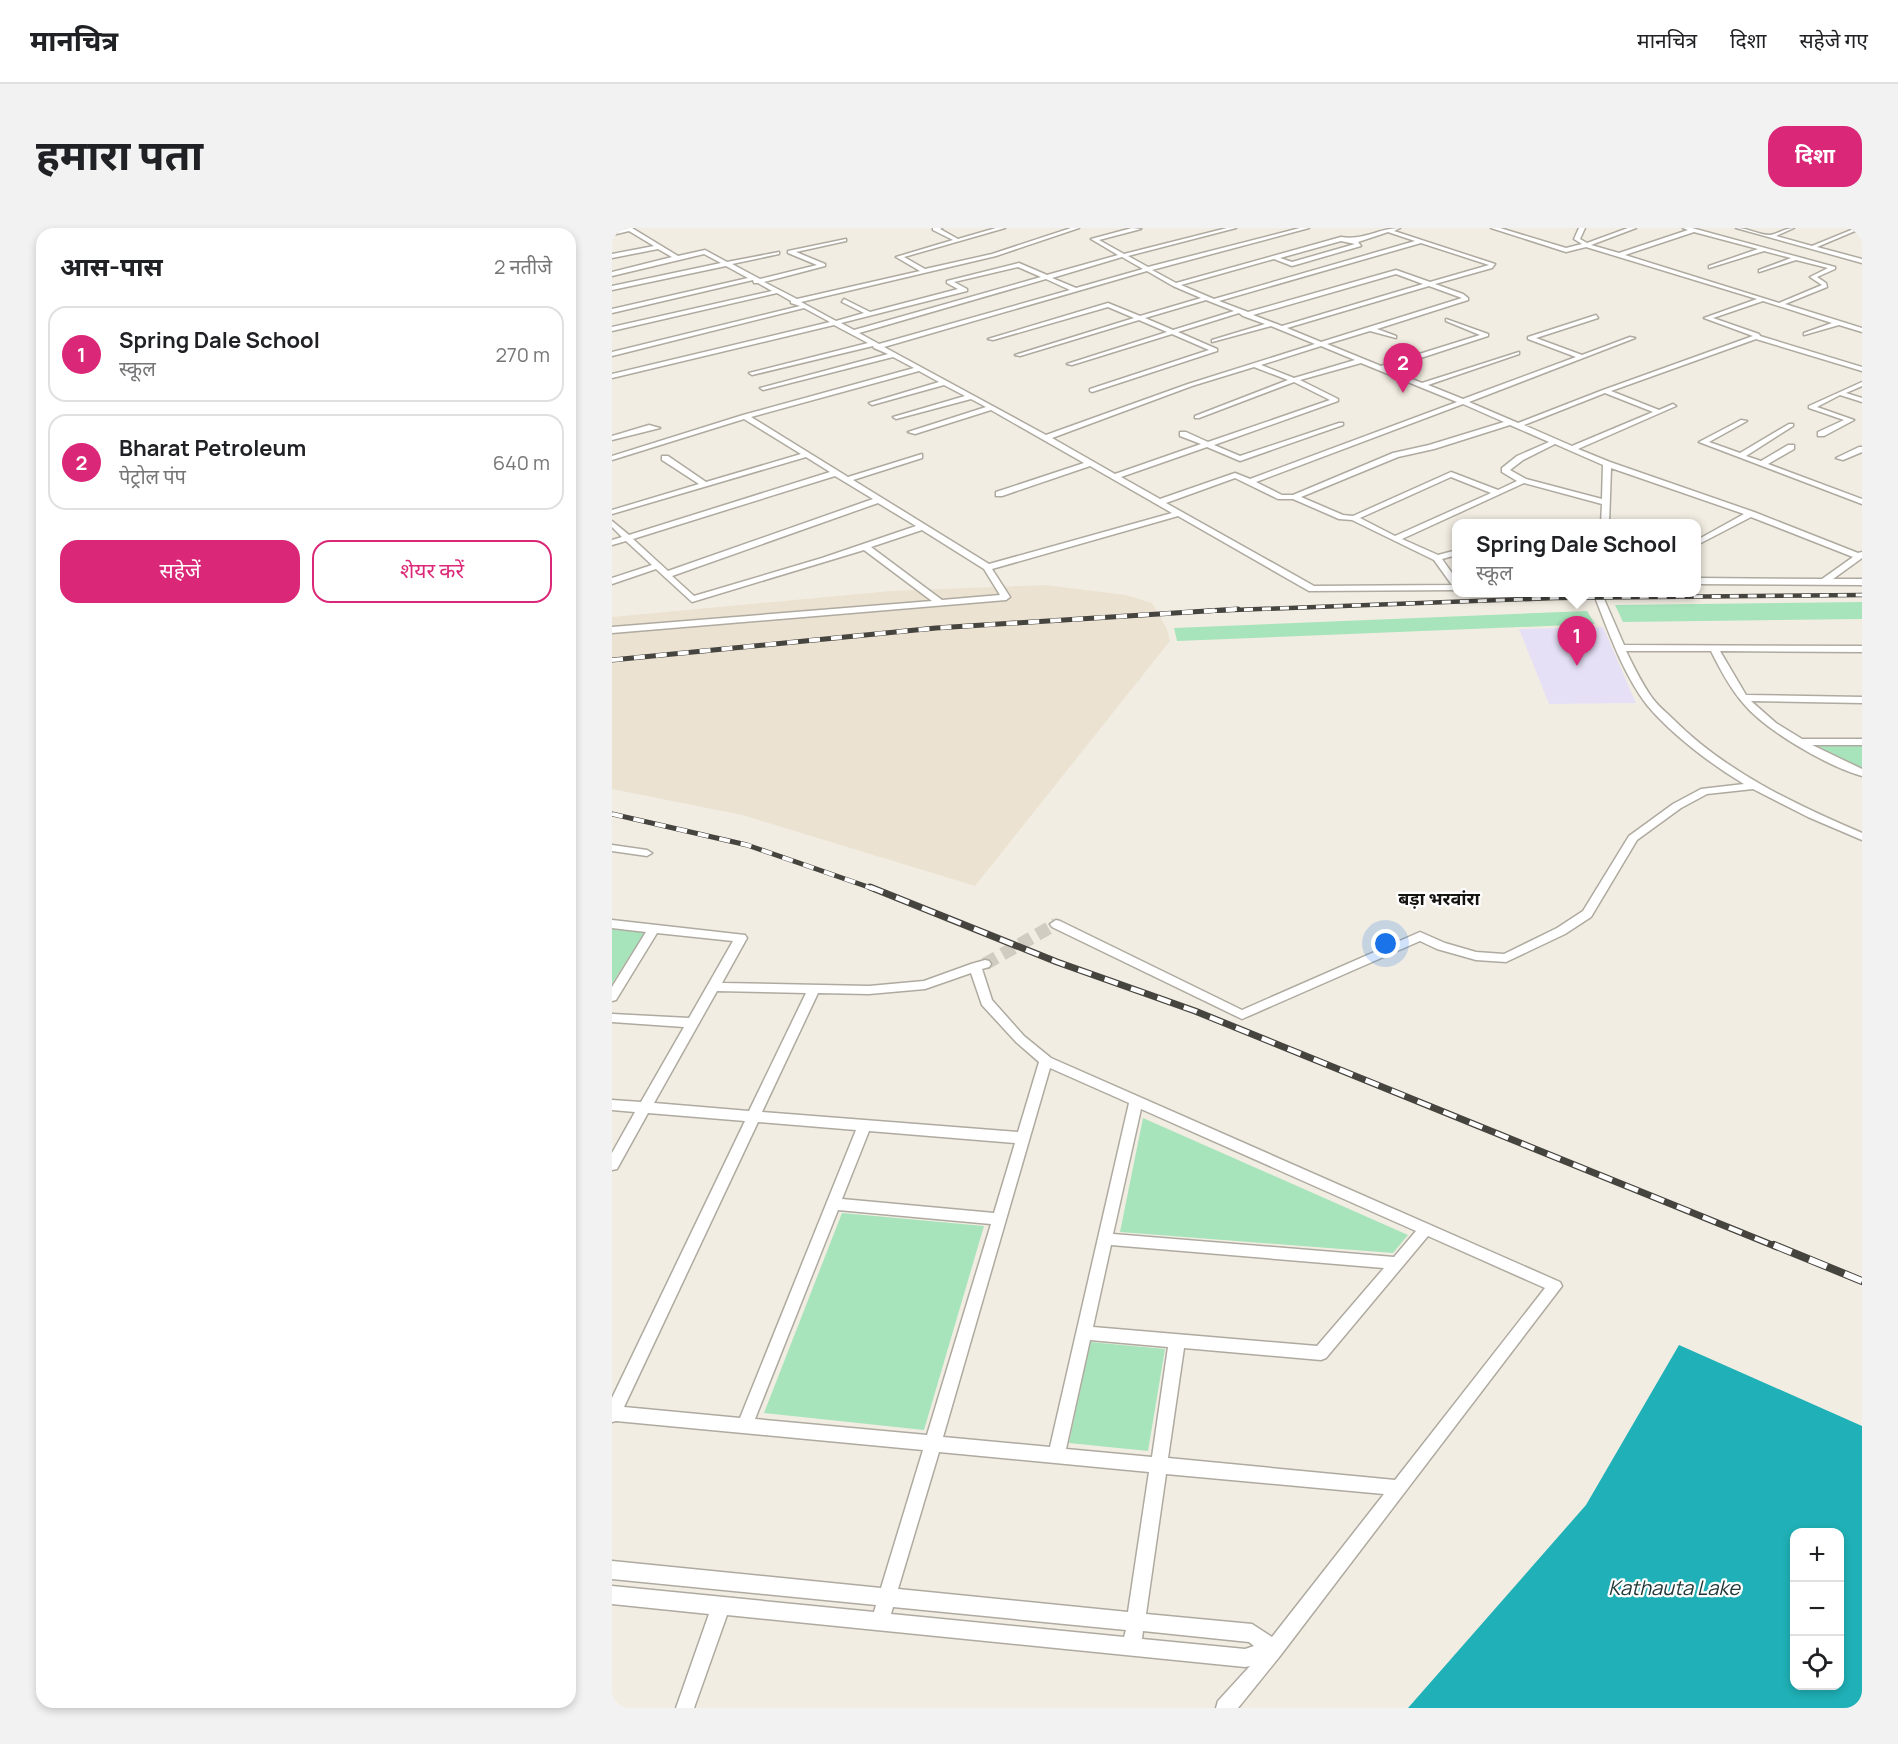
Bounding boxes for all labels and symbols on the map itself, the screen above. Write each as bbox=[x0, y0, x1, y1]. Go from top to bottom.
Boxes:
pin: 2 bbox=[1384, 344, 1422, 393]
pin: 1 bbox=[1558, 616, 1596, 666]
district label: बड़ा भरवांरा bbox=[1398, 886, 1481, 910]
your location bbox=[1371, 929, 1400, 958]
water label: Kathauta Lake bbox=[1608, 1574, 1741, 1601]

